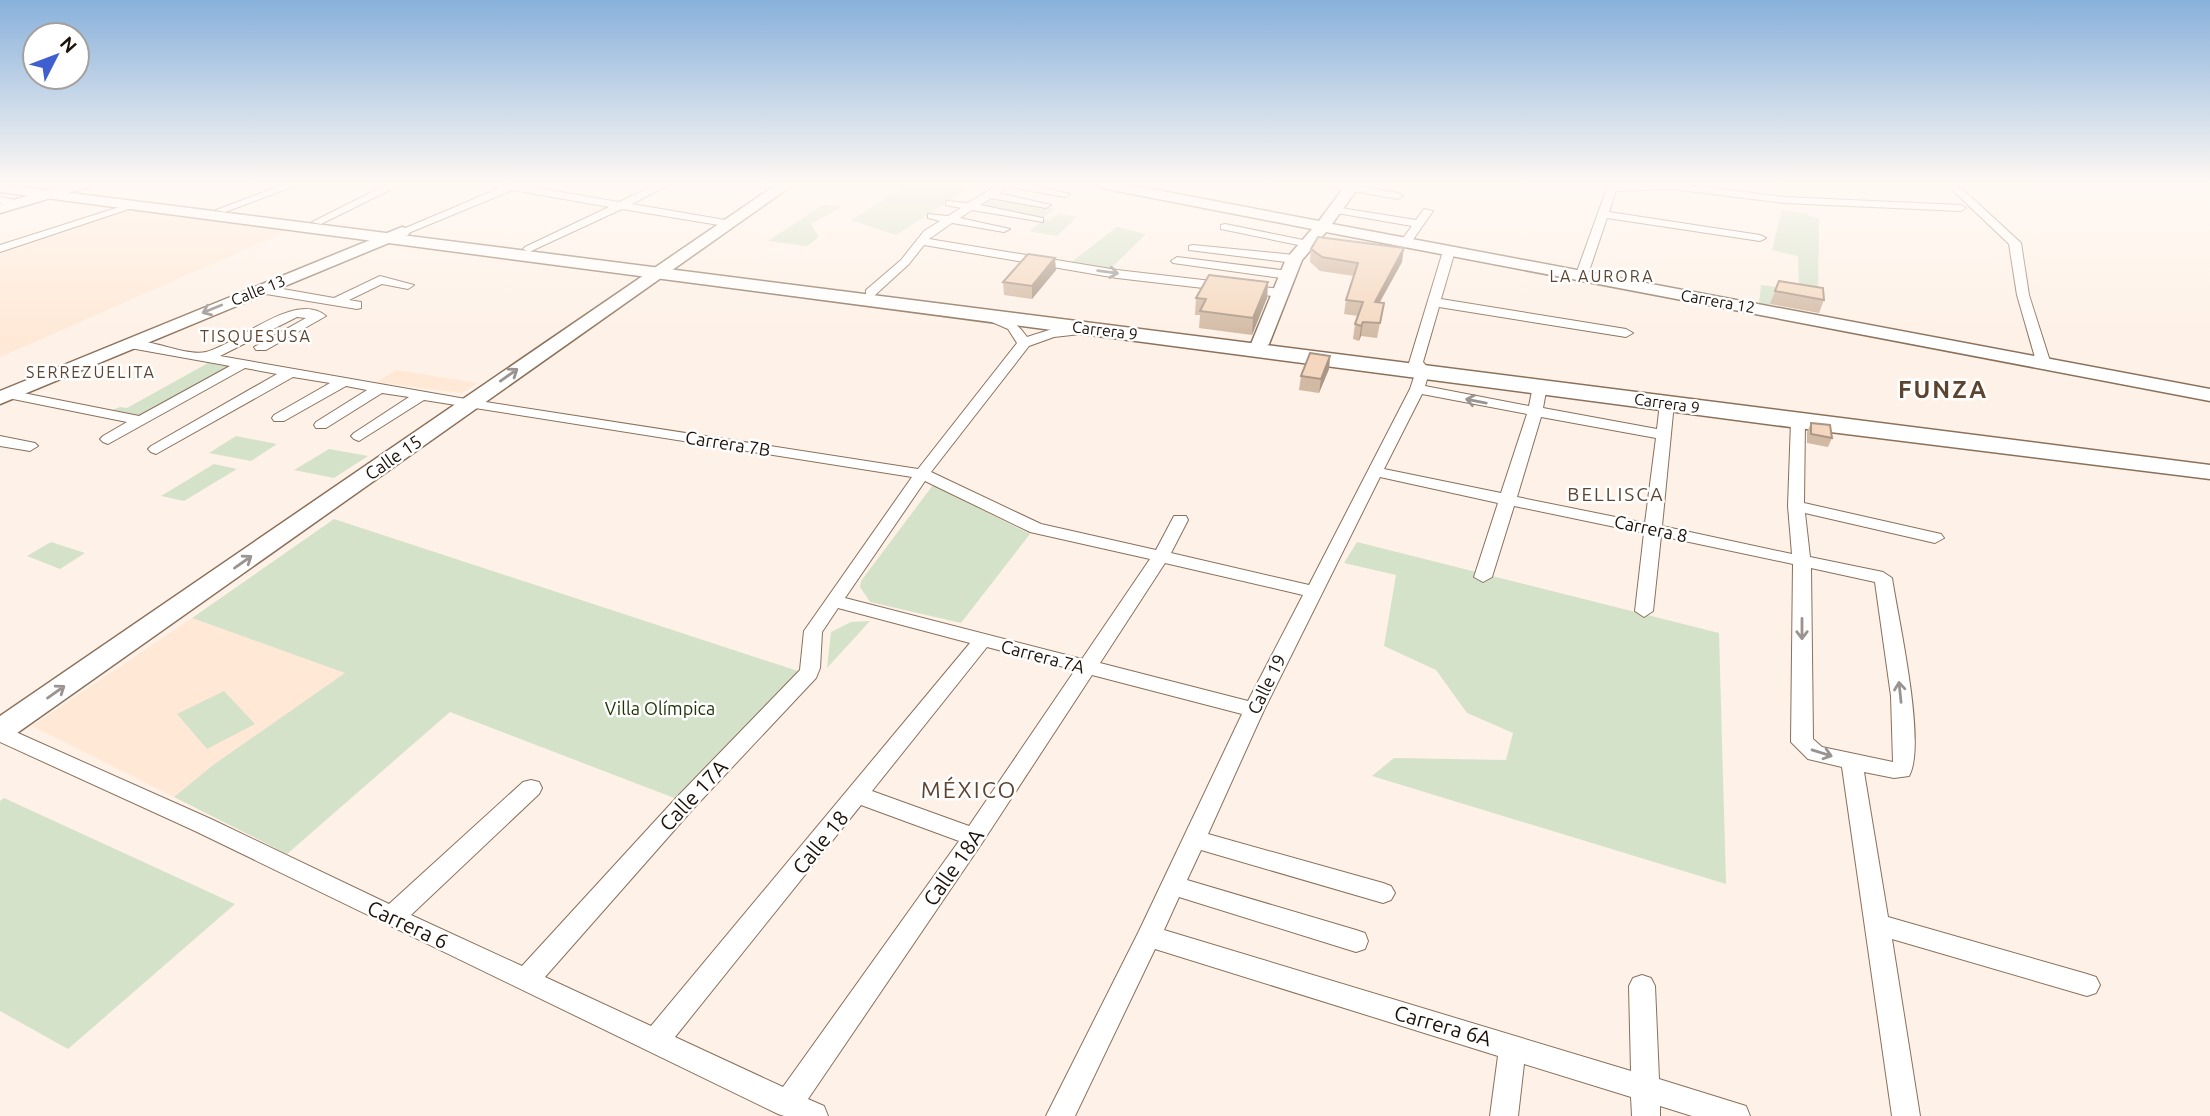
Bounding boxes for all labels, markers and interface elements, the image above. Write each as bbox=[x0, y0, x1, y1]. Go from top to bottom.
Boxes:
north arrow bbox=[21, 21, 91, 91]
text: N bbox=[56, 32, 82, 57]
one-way arrow bbox=[1096, 266, 1119, 279]
district label: LA AURORA bbox=[1549, 267, 1655, 285]
street label: Calle 13 bbox=[228, 271, 288, 309]
street label: Carrera 12 bbox=[1680, 286, 1756, 316]
one-way arrow bbox=[201, 304, 223, 317]
street label: Carrera 9 bbox=[1071, 317, 1139, 343]
district label: TISQUESUSA bbox=[200, 327, 312, 345]
district label: SERREZUELITA bbox=[26, 363, 156, 381]
one-way arrow bbox=[499, 368, 518, 382]
district label: FUNZA bbox=[1898, 376, 1988, 403]
street label: Carrera 9 bbox=[1633, 389, 1701, 417]
one-way arrow bbox=[1465, 393, 1488, 407]
street label: Carrera 7B bbox=[684, 426, 772, 460]
street label: Calle 15 bbox=[361, 430, 425, 484]
district label: BELLISCA bbox=[1567, 483, 1665, 505]
street label: Carrera 8 bbox=[1613, 511, 1689, 545]
one-way arrow bbox=[233, 555, 252, 569]
one-way arrow bbox=[1795, 617, 1809, 640]
street label: Carrera 7A bbox=[999, 635, 1087, 677]
street label: Calle 19 bbox=[1243, 651, 1289, 717]
one-way arrow bbox=[1893, 681, 1906, 704]
one-way arrow bbox=[46, 685, 65, 699]
park label: Villa Olímpica bbox=[605, 698, 715, 718]
one-way arrow bbox=[1811, 748, 1833, 761]
street label: Calle 17A bbox=[654, 754, 732, 836]
district label: MÉXICO bbox=[921, 776, 1017, 802]
street label: Calle 18 bbox=[787, 805, 853, 879]
street label: Calle 18A bbox=[918, 824, 988, 910]
street label: Carrera 6 bbox=[364, 895, 452, 953]
street label: Carrera 6A bbox=[1392, 1000, 1495, 1050]

